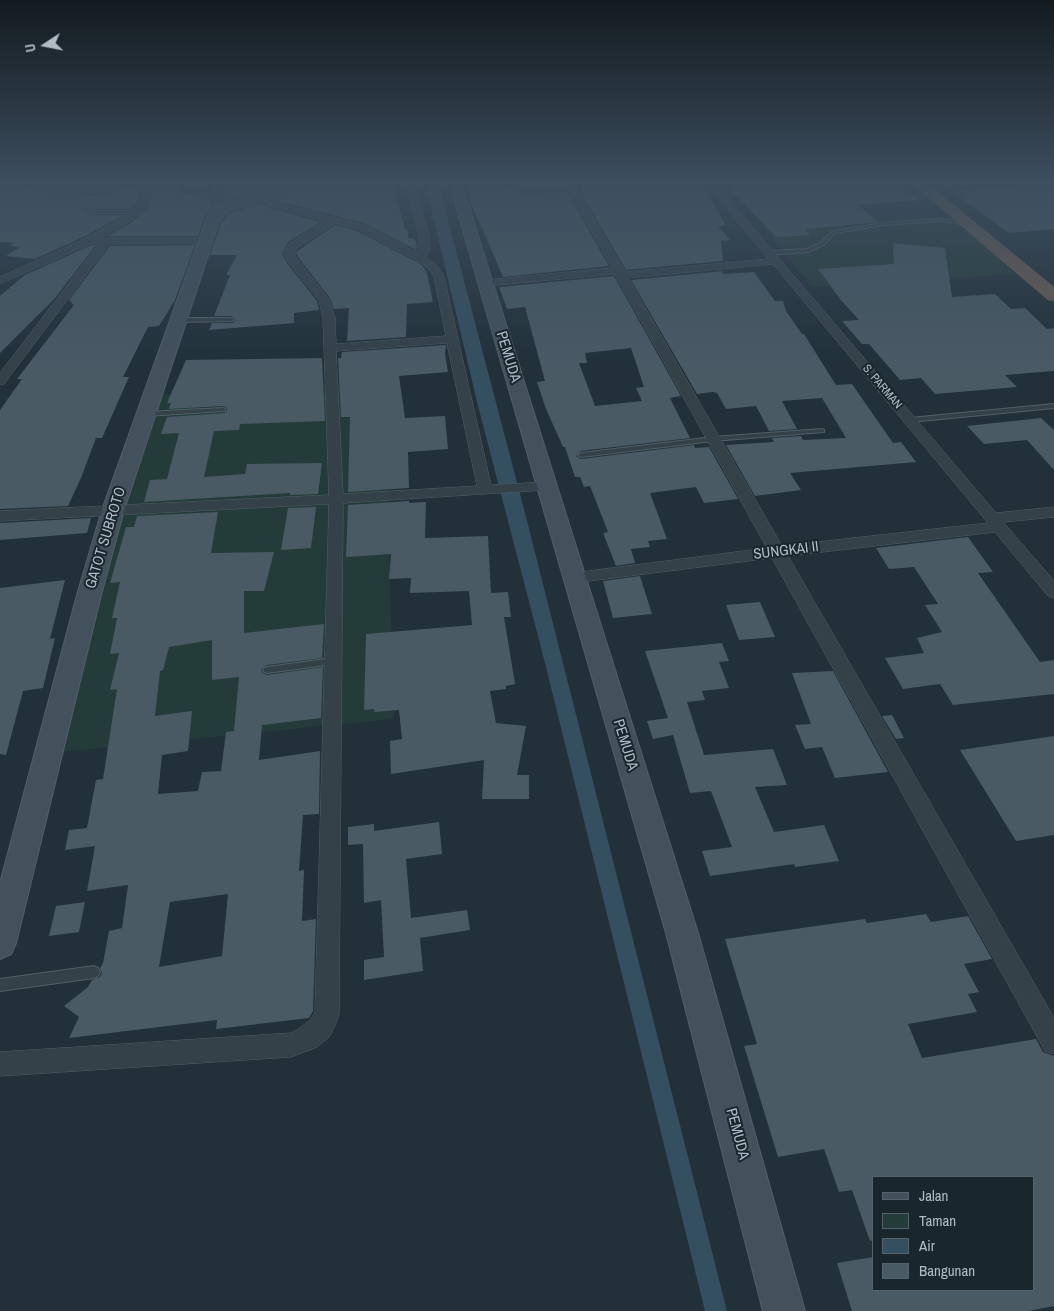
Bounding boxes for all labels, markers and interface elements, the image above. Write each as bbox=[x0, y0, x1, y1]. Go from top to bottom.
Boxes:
north arrow bbox=[20, 20, 70, 70]
text: U bbox=[21, 42, 40, 54]
street label: PEMUDA bbox=[492, 329, 524, 385]
street label: S. PARMAN bbox=[859, 362, 905, 412]
street label: GATOT SUBROTO bbox=[82, 485, 130, 591]
street label: SUNGKAI II bbox=[752, 538, 820, 564]
street label: PEMUDA bbox=[609, 717, 641, 773]
street label: PEMUDA bbox=[721, 1106, 753, 1162]
legend bbox=[872, 1176, 1034, 1291]
text: Jalan bbox=[919, 1185, 948, 1206]
text: Taman bbox=[919, 1210, 956, 1231]
text: Air bbox=[919, 1235, 935, 1256]
text: Bangunan bbox=[919, 1260, 975, 1281]

